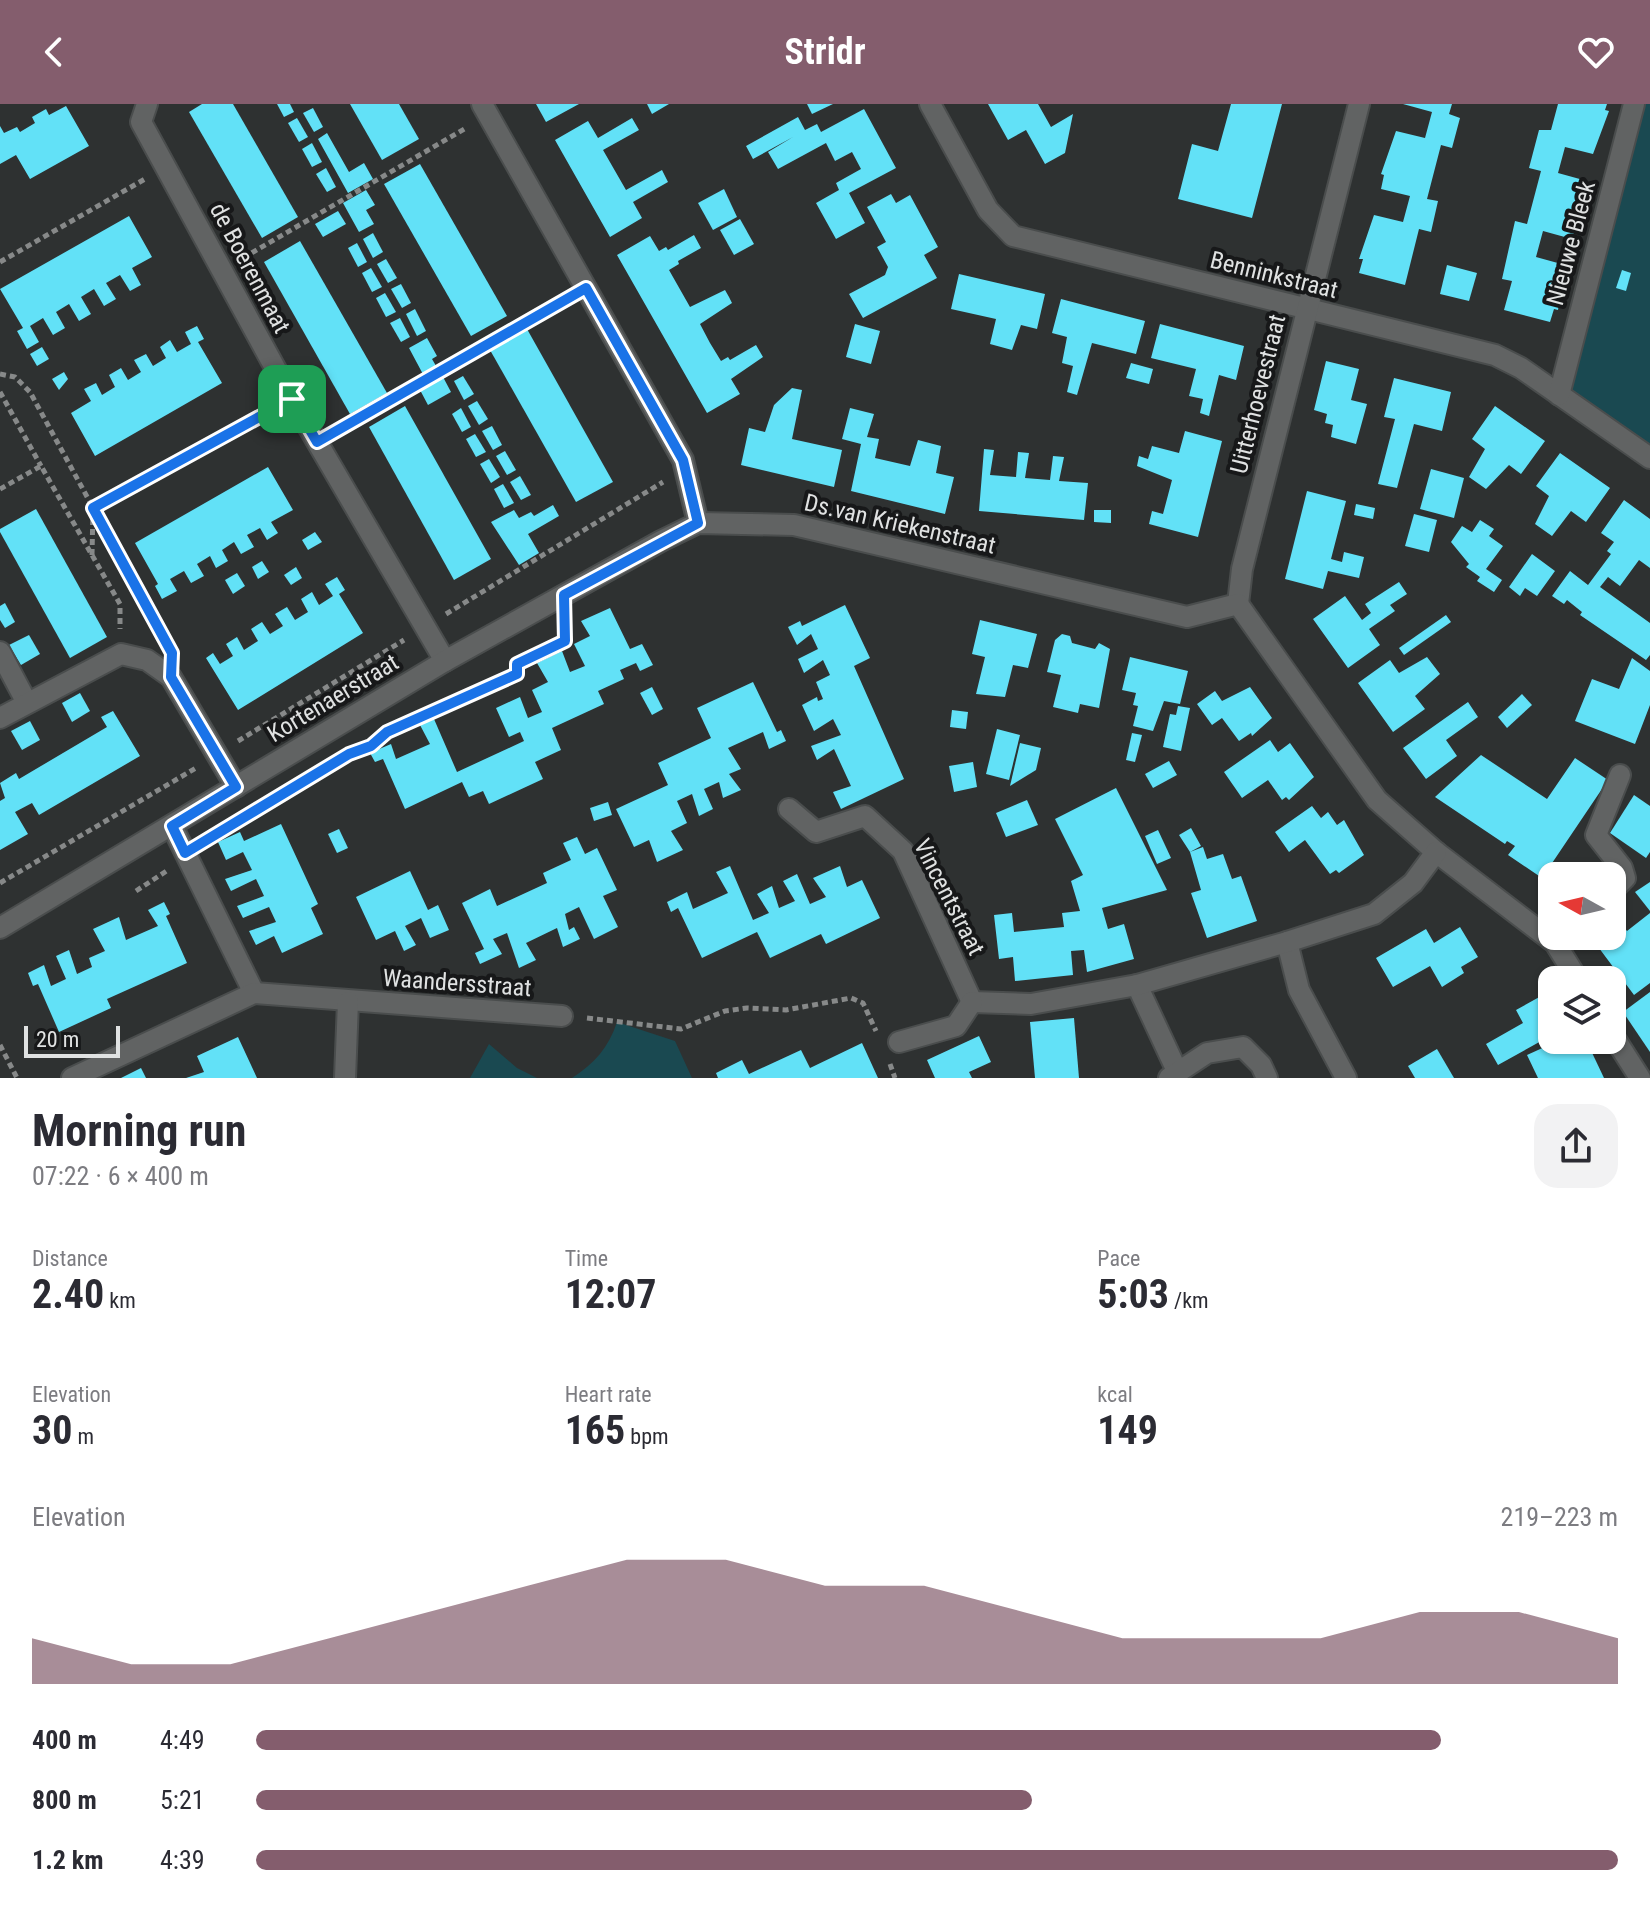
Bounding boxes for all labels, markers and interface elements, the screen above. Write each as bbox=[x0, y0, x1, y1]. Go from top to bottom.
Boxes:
icon: back bbox=[32, 30, 76, 74]
icon: heart bbox=[1574, 30, 1618, 74]
text: Stridr bbox=[784, 31, 866, 73]
street label: Nieuwe Bleek bbox=[1541, 178, 1601, 308]
street label: de Boerenmaat bbox=[204, 198, 296, 338]
street label: Benninkstraat bbox=[1207, 246, 1341, 304]
street label: Uitterhoevestraat bbox=[1225, 312, 1291, 476]
pin bbox=[258, 365, 326, 433]
icon: arrive bbox=[270, 377, 314, 421]
street label: Ds.van Kriekenstraat bbox=[802, 488, 998, 560]
street label: Kortenaerstraat bbox=[262, 648, 404, 748]
street label: Vincentstraat bbox=[908, 834, 990, 960]
north arrow bbox=[1538, 862, 1626, 950]
map controls bbox=[1538, 862, 1626, 1054]
street label: Waandersstraat bbox=[382, 964, 532, 1002]
button: layers bbox=[1538, 966, 1626, 1054]
scale bar bbox=[24, 1022, 120, 1058]
text: 20 m bbox=[36, 1027, 79, 1052]
button: share bbox=[1534, 1104, 1618, 1188]
text: Morning run bbox=[32, 1105, 246, 1157]
text: 07:22 · 6 × 400 m bbox=[32, 1161, 209, 1191]
text: Distance bbox=[32, 1246, 108, 1271]
text: Time bbox=[565, 1246, 608, 1271]
text: Pace bbox=[1097, 1246, 1140, 1271]
text: 2.40 bbox=[32, 1271, 104, 1318]
text: 12:07 bbox=[565, 1271, 656, 1318]
text: 5:03 bbox=[1097, 1271, 1169, 1318]
text: km bbox=[104, 1288, 136, 1313]
text: /km bbox=[1169, 1288, 1209, 1313]
text: Elevation bbox=[32, 1382, 111, 1407]
text: Heart rate bbox=[565, 1382, 652, 1407]
text: kcal bbox=[1097, 1382, 1133, 1407]
text: 30 bbox=[32, 1407, 72, 1454]
text: 165 bbox=[565, 1407, 625, 1454]
text: 149 bbox=[1097, 1407, 1158, 1454]
text: m bbox=[72, 1424, 94, 1449]
text: bpm bbox=[625, 1424, 669, 1449]
text: Elevation bbox=[32, 1502, 126, 1532]
text: 219–223 m bbox=[1501, 1502, 1618, 1532]
text: 400 m bbox=[32, 1725, 97, 1755]
text: 4:49 bbox=[160, 1725, 205, 1755]
text: 800 m bbox=[32, 1785, 97, 1815]
text: 5:21 bbox=[160, 1785, 205, 1815]
text: 1.2 km bbox=[32, 1845, 104, 1875]
text: 4:39 bbox=[160, 1845, 205, 1875]

